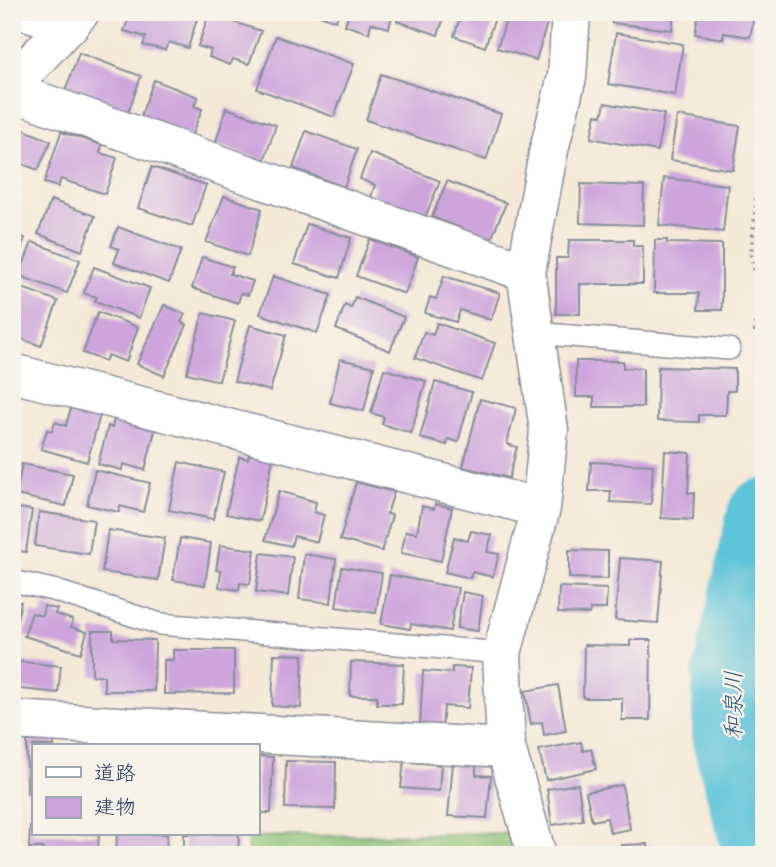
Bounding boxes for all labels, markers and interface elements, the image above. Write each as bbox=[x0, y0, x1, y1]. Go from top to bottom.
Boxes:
water label: 和泉川 bbox=[718, 671, 750, 740]
legend bbox=[32, 744, 259, 836]
text: 道路 bbox=[94, 759, 136, 788]
text: 建物 bbox=[94, 793, 136, 822]

